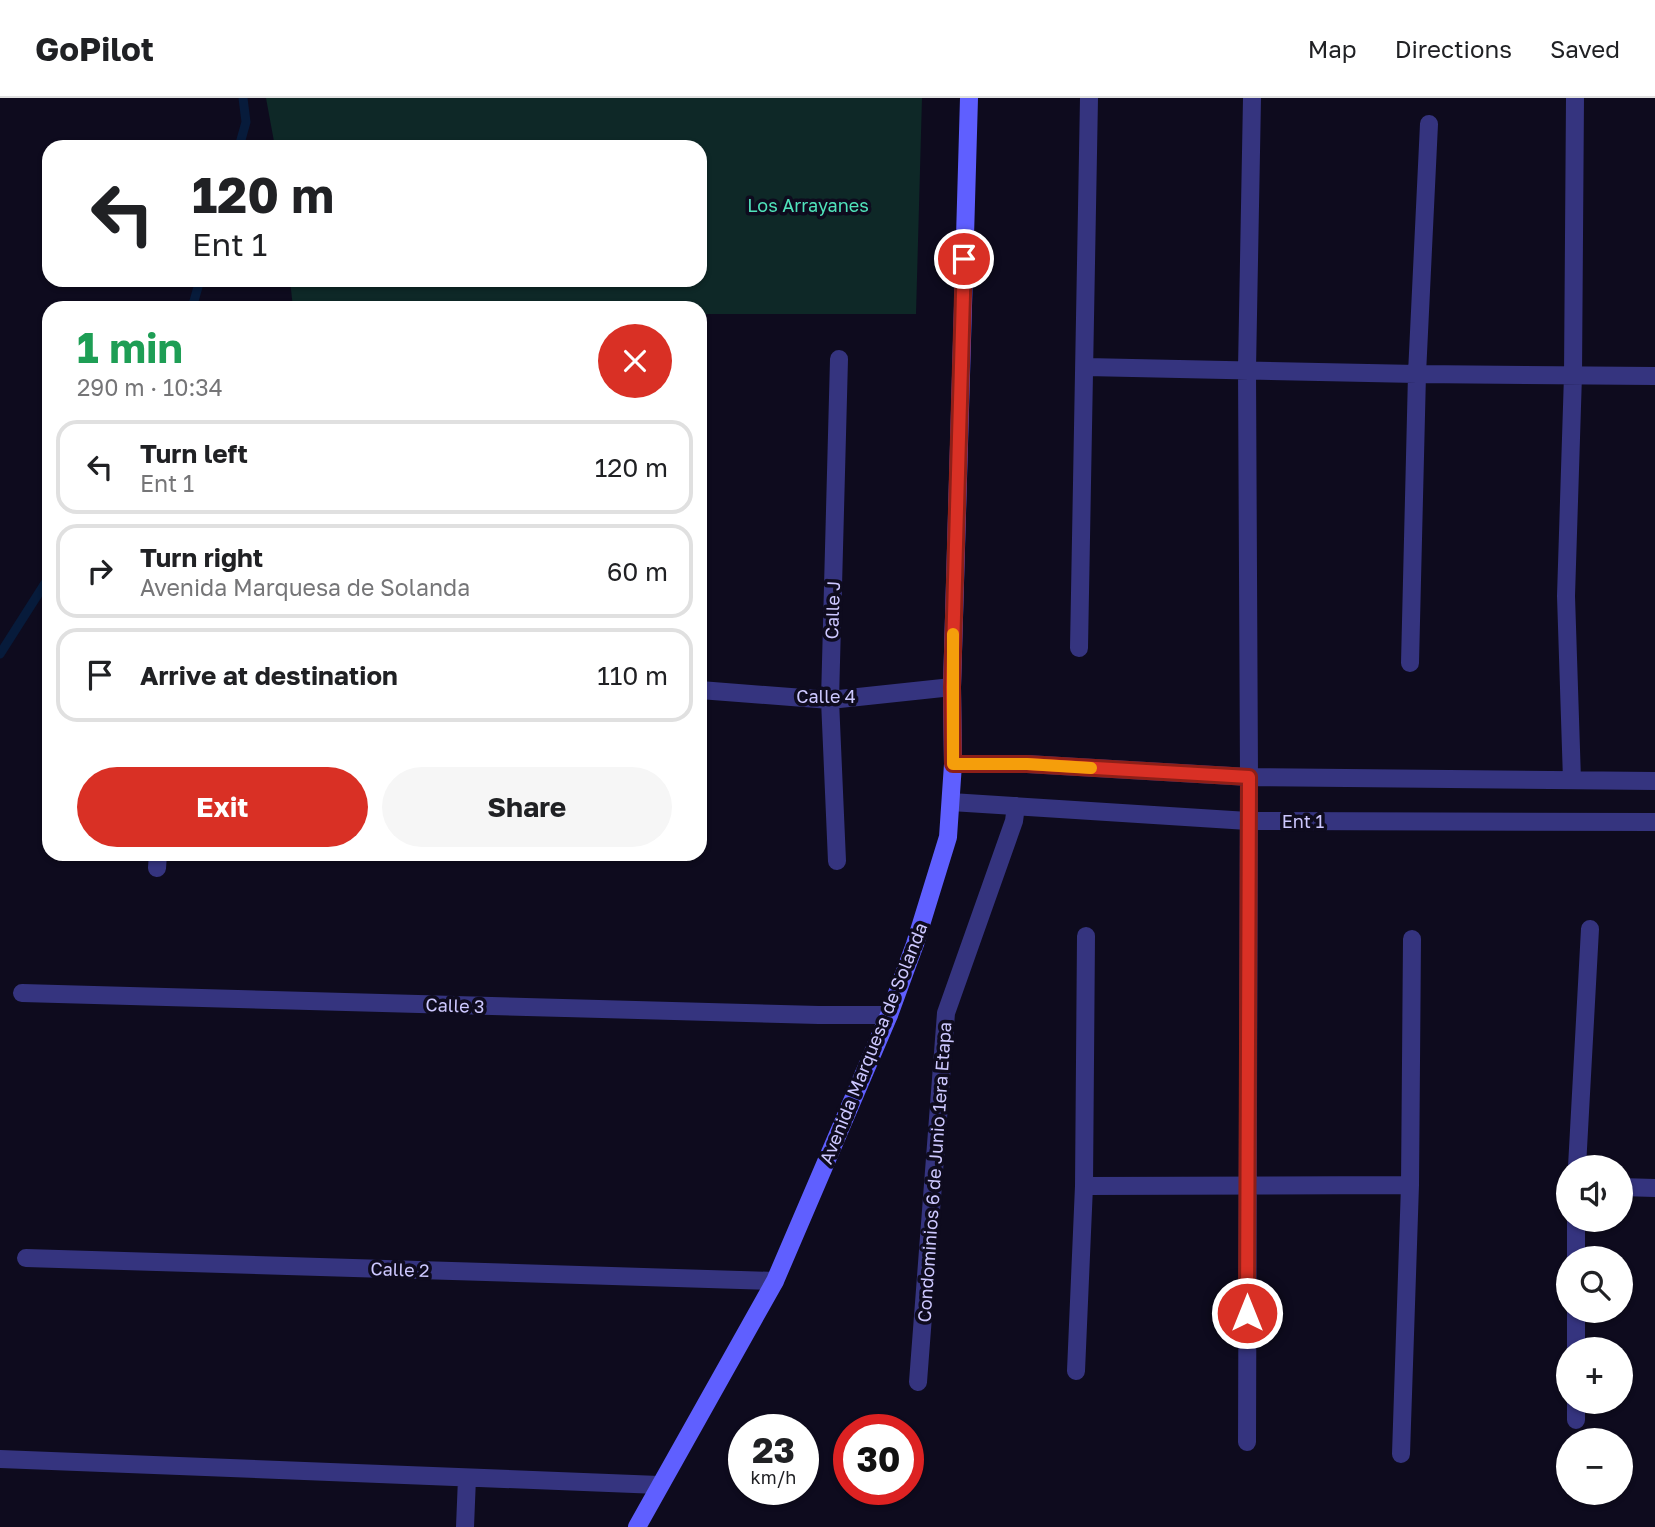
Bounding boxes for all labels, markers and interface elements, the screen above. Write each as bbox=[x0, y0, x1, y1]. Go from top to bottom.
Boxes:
text: GoPilot bbox=[35, 29, 154, 68]
text: Map bbox=[1308, 34, 1357, 63]
text: Directions bbox=[1395, 34, 1512, 63]
text: Saved bbox=[1550, 34, 1620, 63]
text: 120 m bbox=[192, 165, 334, 224]
icon: left bbox=[77, 168, 168, 259]
park label: Los Arrayanes bbox=[747, 194, 869, 216]
text: Ent 1 bbox=[192, 225, 267, 263]
pin bbox=[934, 229, 994, 289]
icon: arrive bbox=[945, 240, 983, 278]
text: 1 min bbox=[77, 322, 183, 372]
button: close bbox=[598, 324, 672, 398]
text: 290 m · 10:34 bbox=[77, 373, 223, 401]
text: Turn left bbox=[140, 438, 248, 469]
icon: left bbox=[81, 448, 119, 486]
text: 120 m bbox=[595, 452, 668, 483]
text: Ent 1 bbox=[140, 469, 194, 497]
text: Turn right bbox=[140, 542, 263, 573]
icon: right bbox=[81, 552, 119, 590]
text: 60 m bbox=[607, 556, 668, 587]
text: Avenida Marquesa de Solanda bbox=[140, 573, 470, 601]
street label: Calle J bbox=[820, 580, 844, 640]
icon: arrive bbox=[81, 656, 119, 694]
text: Arrive at destination bbox=[140, 660, 398, 691]
text: 110 m bbox=[597, 660, 668, 691]
street label: Calle 4 bbox=[796, 685, 856, 707]
button: Exit bbox=[77, 767, 368, 847]
button: Share bbox=[382, 767, 672, 847]
street label: Ent 1 bbox=[1282, 810, 1324, 832]
street label: Avenida Marquesa de Solanda bbox=[814, 919, 932, 1167]
street label: Calle 3 bbox=[425, 993, 485, 1017]
street label: Condominios 6 de Junio 1era Etapa bbox=[913, 1021, 955, 1323]
map controls bbox=[1556, 1155, 1633, 1505]
button: sound bbox=[1556, 1155, 1633, 1232]
button: search bbox=[1556, 1246, 1633, 1323]
street label: Calle 2 bbox=[370, 1257, 430, 1281]
position arrow bbox=[1210, 1276, 1284, 1350]
button: + bbox=[1556, 1337, 1633, 1414]
speed limit sign: 30 bbox=[833, 1414, 924, 1505]
button: − bbox=[1556, 1428, 1633, 1505]
text: 23 bbox=[752, 1429, 795, 1471]
text: km/h bbox=[751, 1466, 796, 1488]

